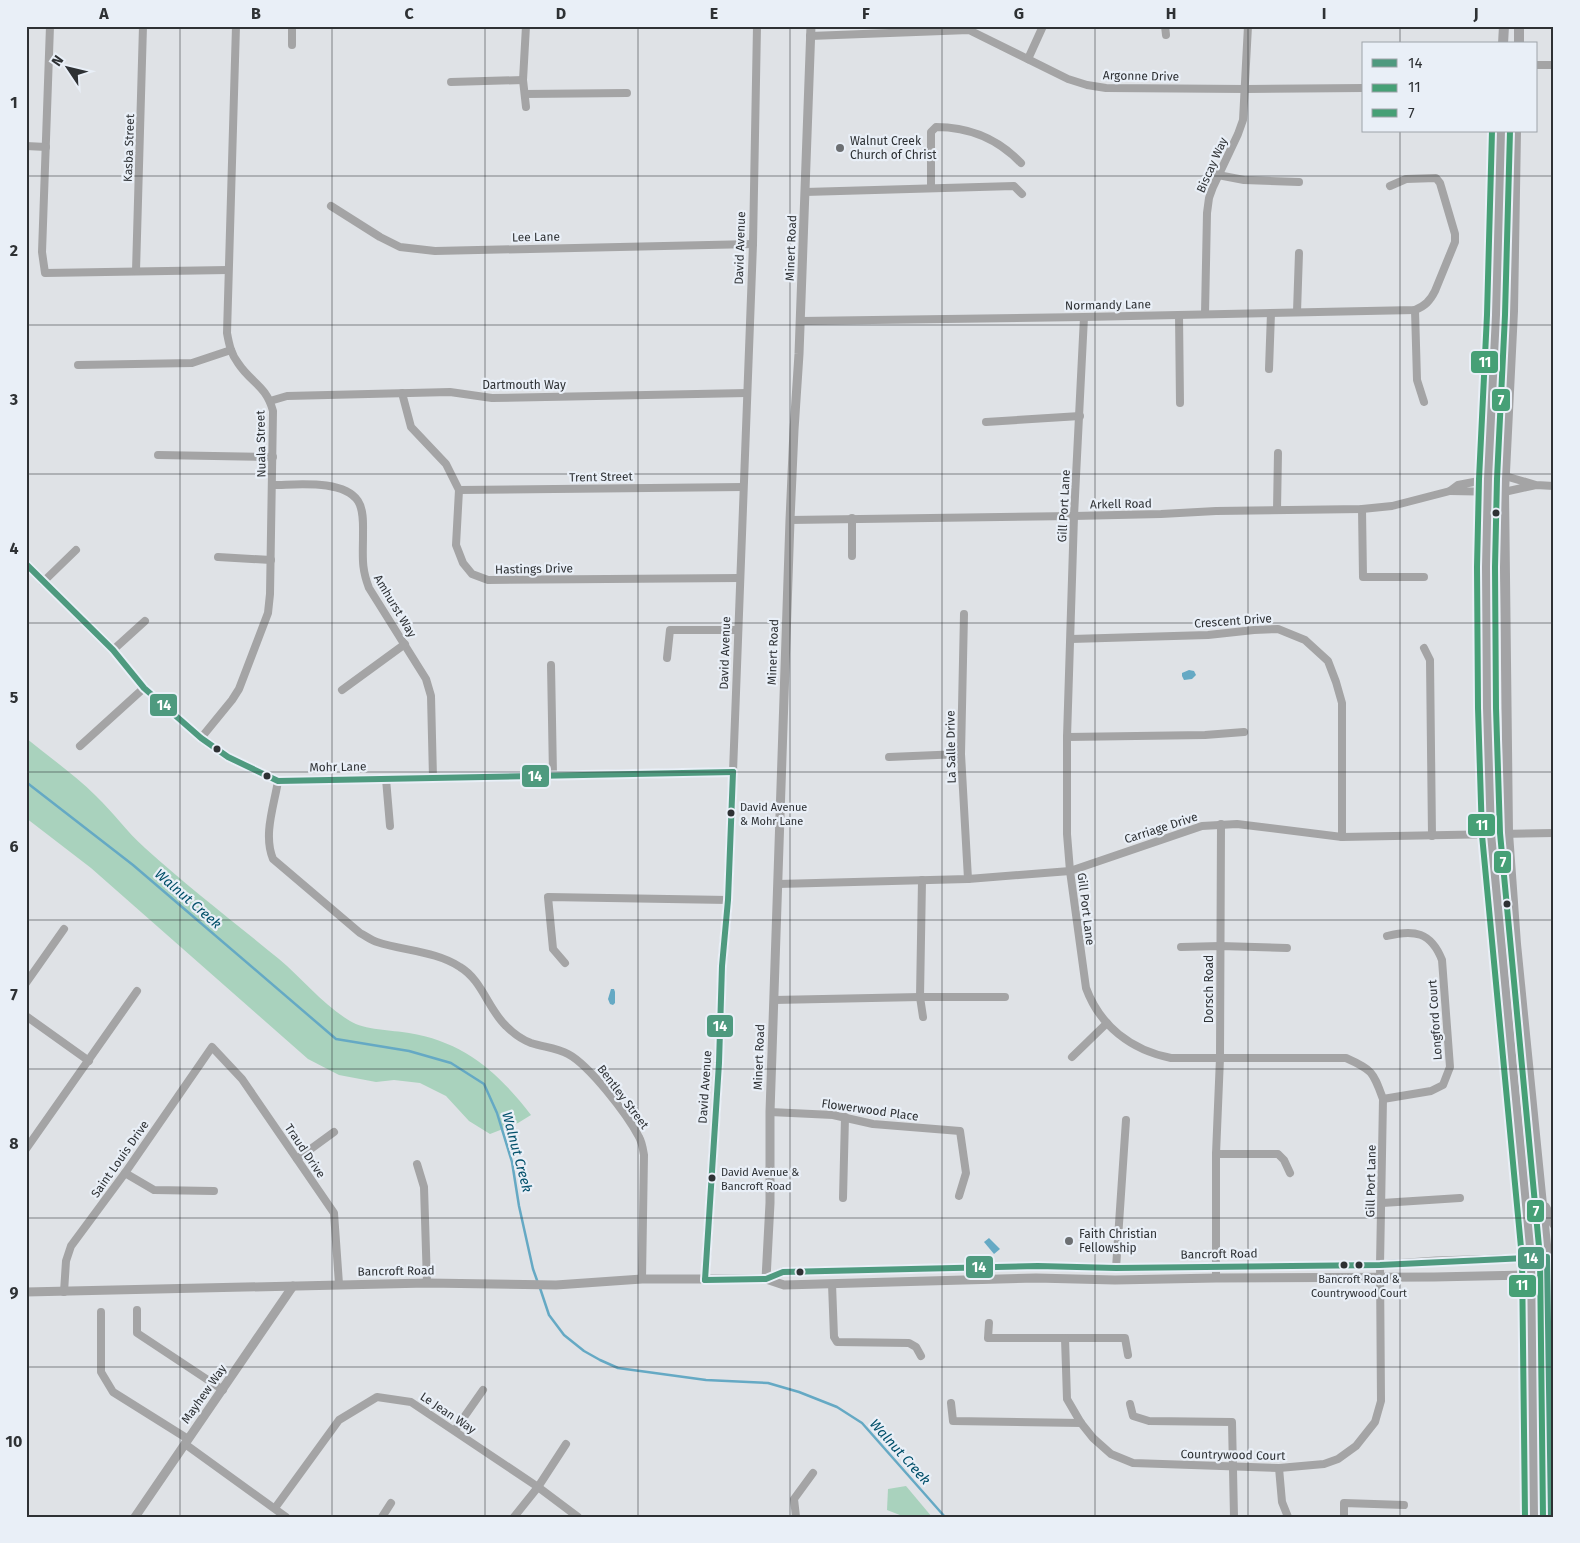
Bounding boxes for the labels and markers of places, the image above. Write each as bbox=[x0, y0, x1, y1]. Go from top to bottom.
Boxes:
place label: Walnut Creek Church of Christ bbox=[850, 134, 937, 162]
marker: Walnut Creek Church of Christ bbox=[834, 142, 846, 154]
unlabelled marker bbox=[1491, 508, 1501, 518]
unlabelled marker bbox=[212, 744, 222, 754]
unlabelled marker bbox=[262, 771, 272, 781]
place label: David Avenue & Mohr Lane bbox=[740, 801, 807, 828]
marker: David Avenue & Mohr Lane bbox=[726, 808, 736, 818]
unlabelled marker bbox=[1502, 899, 1512, 909]
place label: David Avenue & Bancroft Road bbox=[721, 1166, 799, 1193]
marker: David Avenue & Bancroft Road bbox=[707, 1173, 717, 1183]
place label: Faith Christian Fellowship bbox=[1079, 1227, 1157, 1255]
marker: Faith Christian Fellowship bbox=[1063, 1235, 1075, 1247]
unlabelled marker bbox=[1339, 1260, 1349, 1270]
marker: Bancroft Road & Countrywood Court bbox=[1354, 1260, 1364, 1270]
unlabelled marker bbox=[795, 1267, 805, 1277]
place label: Bancroft Road & Countrywood Court bbox=[1311, 1273, 1407, 1300]

